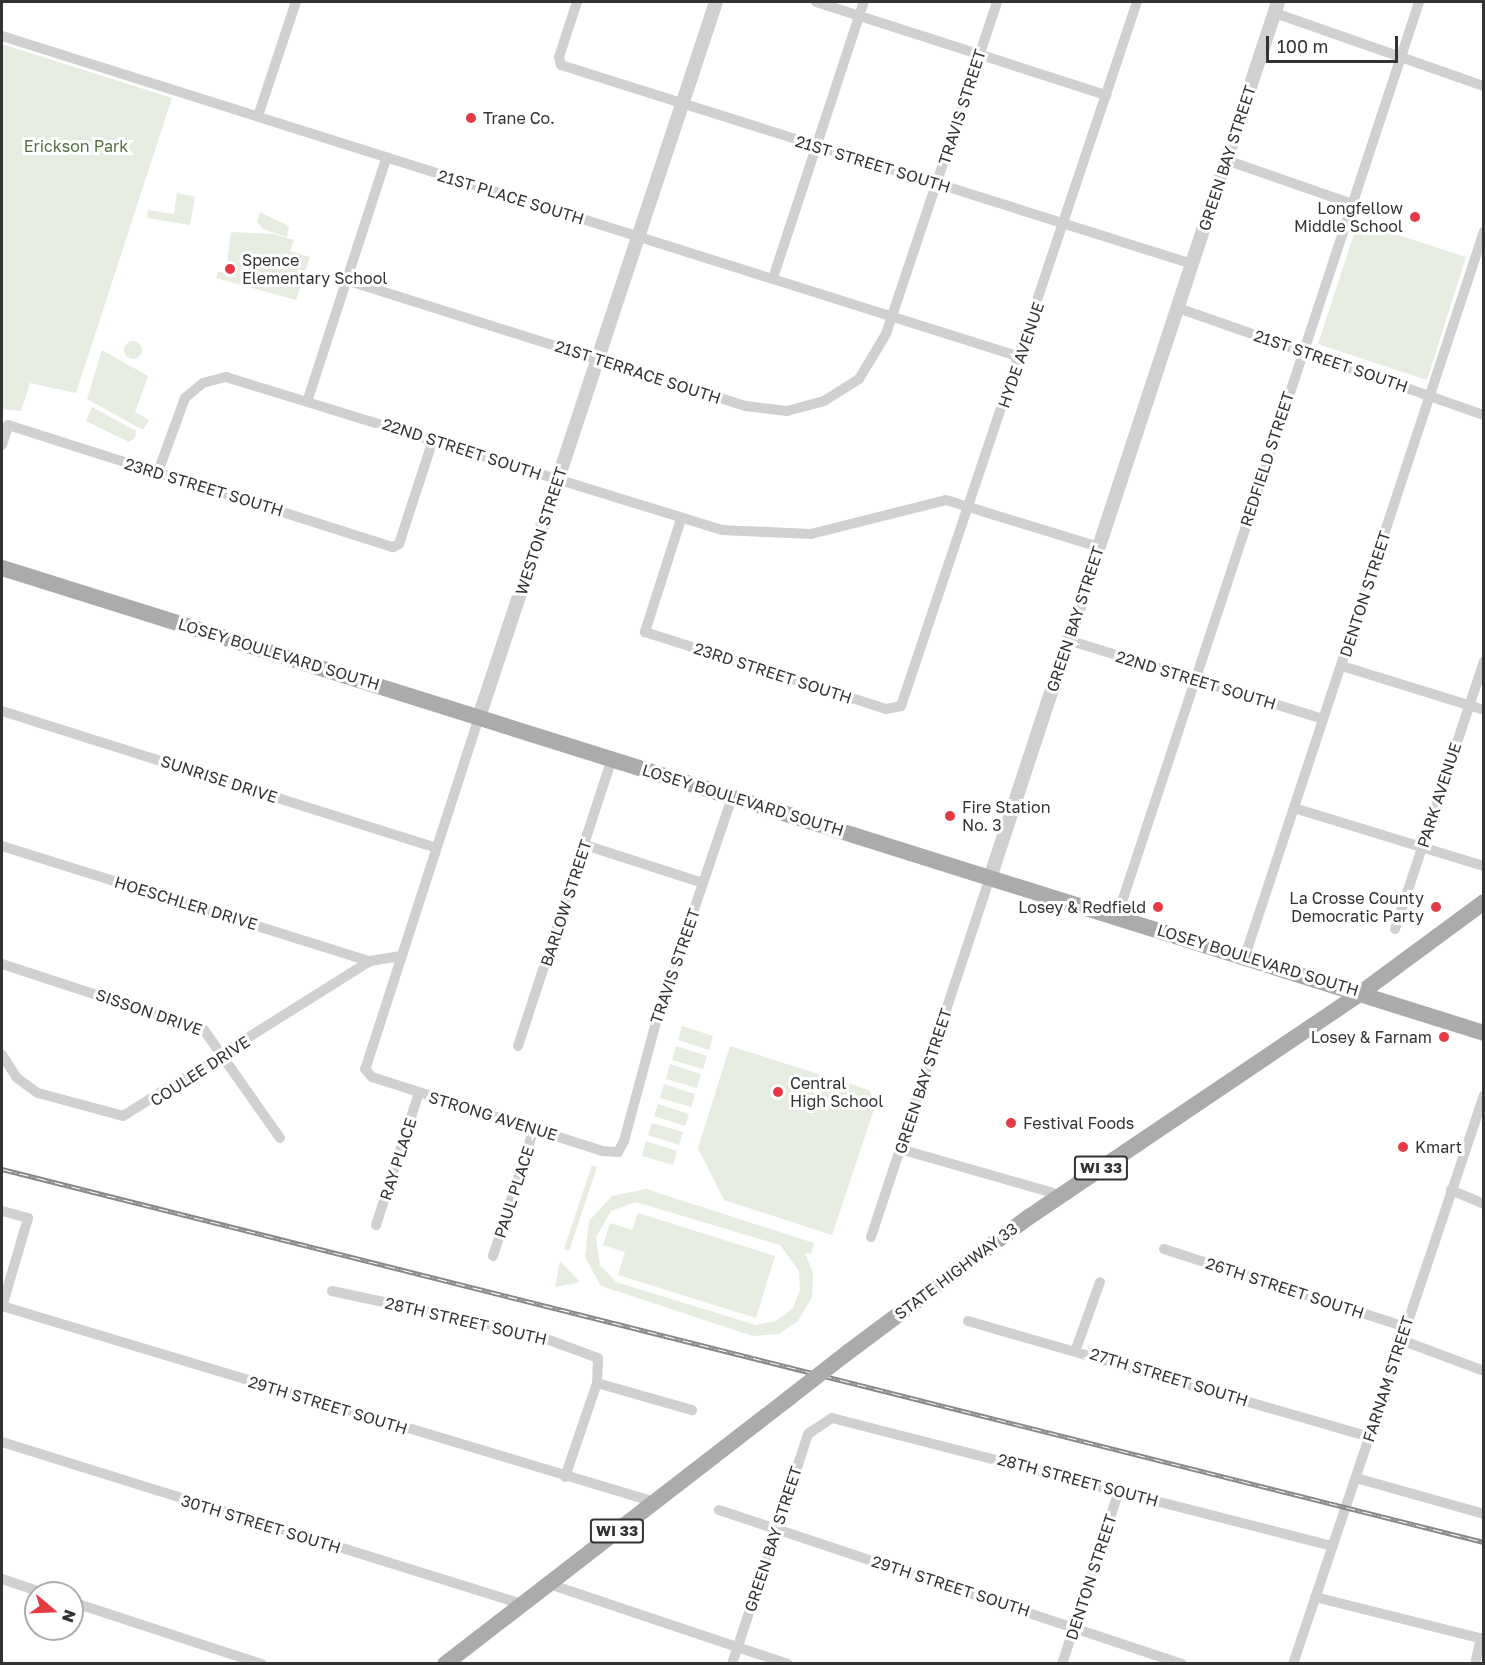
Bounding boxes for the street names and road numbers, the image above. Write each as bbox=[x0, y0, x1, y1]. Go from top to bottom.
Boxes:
street label: TRAVIS STREET bbox=[934, 47, 990, 167]
street label: GREEN BAY STREET bbox=[1194, 83, 1260, 233]
street label: 21ST STREET SOUTH bbox=[793, 131, 953, 197]
street label: 21ST PLACE SOUTH bbox=[436, 166, 586, 228]
street label: HYDE AVENUE bbox=[994, 300, 1048, 410]
street label: 21ST STREET SOUTH bbox=[1252, 326, 1410, 396]
street label: 21ST TERRACE SOUTH bbox=[553, 336, 723, 408]
street label: REDFIELD STREET bbox=[1236, 389, 1298, 529]
street label: 22ND STREET SOUTH bbox=[380, 414, 544, 484]
street label: 23RD STREET SOUTH bbox=[122, 454, 286, 520]
street label: WESTON STREET bbox=[511, 465, 571, 597]
street label: DENTON STREET bbox=[1336, 529, 1394, 659]
street label: GREEN BAY STREET bbox=[1042, 544, 1108, 694]
street label: LOSEY BOULEVARD SOUTH bbox=[176, 614, 382, 694]
street label: 23RD STREET SOUTH bbox=[692, 638, 854, 708]
street label: 22ND STREET SOUTH bbox=[1114, 647, 1278, 713]
street label: PARK AVENUE bbox=[1413, 740, 1465, 850]
street label: SUNRISE DRIVE bbox=[158, 751, 280, 807]
street label: LOSEY BOULEVARD SOUTH bbox=[640, 760, 846, 840]
street label: BARLOW STREET bbox=[536, 837, 596, 969]
street label: HOESCHLER DRIVE bbox=[112, 872, 260, 934]
street label: TRAVIS STREET bbox=[646, 906, 704, 1026]
street label: LOSEY BOULEVARD SOUTH bbox=[1155, 920, 1361, 1000]
street label: SISSON DRIVE bbox=[93, 985, 205, 1039]
street label: GREEN BAY STREET bbox=[890, 1006, 956, 1156]
street label: COULEE DRIVE bbox=[147, 1032, 253, 1110]
street label: STRONG AVENUE bbox=[426, 1087, 560, 1145]
street label: RAY PLACE bbox=[376, 1115, 420, 1203]
street label: PAUL PLACE bbox=[490, 1144, 538, 1240]
road number: WI 33 bbox=[1072, 1156, 1130, 1180]
street label: STATE HIGHWAY 33 bbox=[891, 1219, 1021, 1323]
street label: 26TH STREET SOUTH bbox=[1203, 1253, 1367, 1323]
street label: 28TH STREET SOUTH bbox=[383, 1293, 549, 1349]
street label: FARNAM STREET bbox=[1359, 1314, 1417, 1444]
street label: 27TH STREET SOUTH bbox=[1088, 1344, 1250, 1410]
street label: 29TH STREET SOUTH bbox=[246, 1372, 410, 1438]
street label: 28TH STREET SOUTH bbox=[996, 1449, 1160, 1511]
street label: GREEN BAY STREET bbox=[740, 1464, 806, 1614]
street label: 30TH STREET SOUTH bbox=[179, 1491, 343, 1557]
street label: DENTON STREET bbox=[1062, 1512, 1120, 1642]
road number: WI 33 bbox=[588, 1519, 646, 1543]
street label: 29TH STREET SOUTH bbox=[869, 1551, 1033, 1621]

